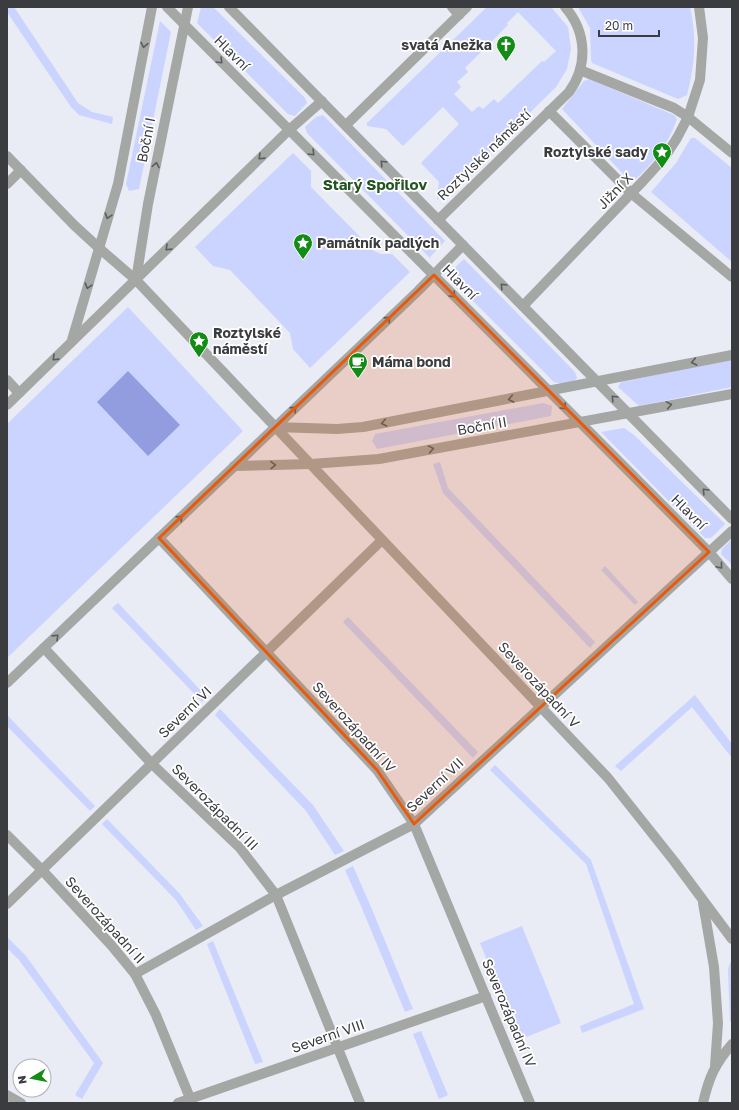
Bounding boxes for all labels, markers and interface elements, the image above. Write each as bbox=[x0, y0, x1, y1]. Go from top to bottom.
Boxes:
scale bar bbox=[599, 12, 659, 38]
text: 20 m bbox=[605, 18, 633, 33]
street label: Hlavní bbox=[211, 31, 254, 75]
church icon: svatá Anežka bbox=[495, 34, 517, 62]
place label: svatá Anežka bbox=[401, 36, 492, 53]
one-way arrow bbox=[141, 42, 149, 48]
one-way arrow bbox=[215, 56, 223, 64]
street label: Roztylské náměstí bbox=[433, 105, 535, 204]
street label: Boční I bbox=[133, 116, 158, 164]
place icon: Roztylské sady bbox=[651, 141, 673, 169]
place label: Roztylské sady bbox=[544, 143, 649, 160]
one-way arrow bbox=[307, 148, 315, 156]
one-way arrow bbox=[258, 152, 266, 160]
one-way arrow bbox=[380, 160, 387, 168]
one-way arrow bbox=[151, 162, 159, 169]
street label: Jižní X bbox=[593, 169, 636, 212]
district label: Starý Spořilov bbox=[323, 175, 427, 193]
one-way arrow bbox=[104, 212, 113, 219]
place icon: Památník padlých bbox=[292, 232, 314, 260]
place label: Památník padlých bbox=[317, 234, 439, 251]
one-way arrow bbox=[165, 243, 173, 251]
street label: Hlavní bbox=[439, 260, 482, 304]
one-way arrow bbox=[84, 282, 93, 289]
one-way arrow bbox=[500, 283, 508, 291]
one-way arrow bbox=[448, 290, 456, 298]
one-way arrow bbox=[383, 316, 391, 324]
place label: Roztylské náměstí bbox=[213, 324, 281, 357]
place icon: Roztylské náměstí bbox=[188, 330, 210, 358]
cafe icon: Máma bond bbox=[347, 351, 369, 379]
one-way arrow bbox=[52, 353, 60, 361]
place label: Máma bond bbox=[372, 353, 451, 370]
one-way arrow bbox=[691, 358, 697, 366]
one-way arrow bbox=[508, 394, 514, 402]
one-way arrow bbox=[612, 396, 619, 403]
one-way arrow bbox=[666, 401, 672, 410]
one-way arrow bbox=[559, 402, 567, 410]
one-way arrow bbox=[289, 406, 297, 414]
street label: Boční II bbox=[456, 413, 508, 438]
one-way arrow bbox=[380, 418, 387, 427]
one-way arrow bbox=[428, 445, 434, 454]
one-way arrow bbox=[270, 461, 276, 469]
one-way arrow bbox=[702, 488, 710, 496]
street label: Hlavní bbox=[668, 490, 711, 534]
one-way arrow bbox=[175, 515, 183, 523]
one-way arrow bbox=[716, 561, 723, 568]
one-way arrow bbox=[51, 635, 58, 642]
street label: Severozápadní V bbox=[495, 638, 584, 732]
street label: Severozápadní IV bbox=[309, 678, 400, 776]
street label: Severní VI bbox=[154, 682, 215, 741]
street label: Severní VII bbox=[403, 754, 467, 815]
street label: Severozápadní III bbox=[169, 760, 262, 853]
street label: Severozápadní II bbox=[62, 873, 149, 967]
street label: Severozápadní IV bbox=[479, 956, 540, 1070]
street label: Severní VIII bbox=[289, 1015, 367, 1056]
north arrow bbox=[12, 1058, 52, 1098]
text: N bbox=[15, 1075, 29, 1085]

